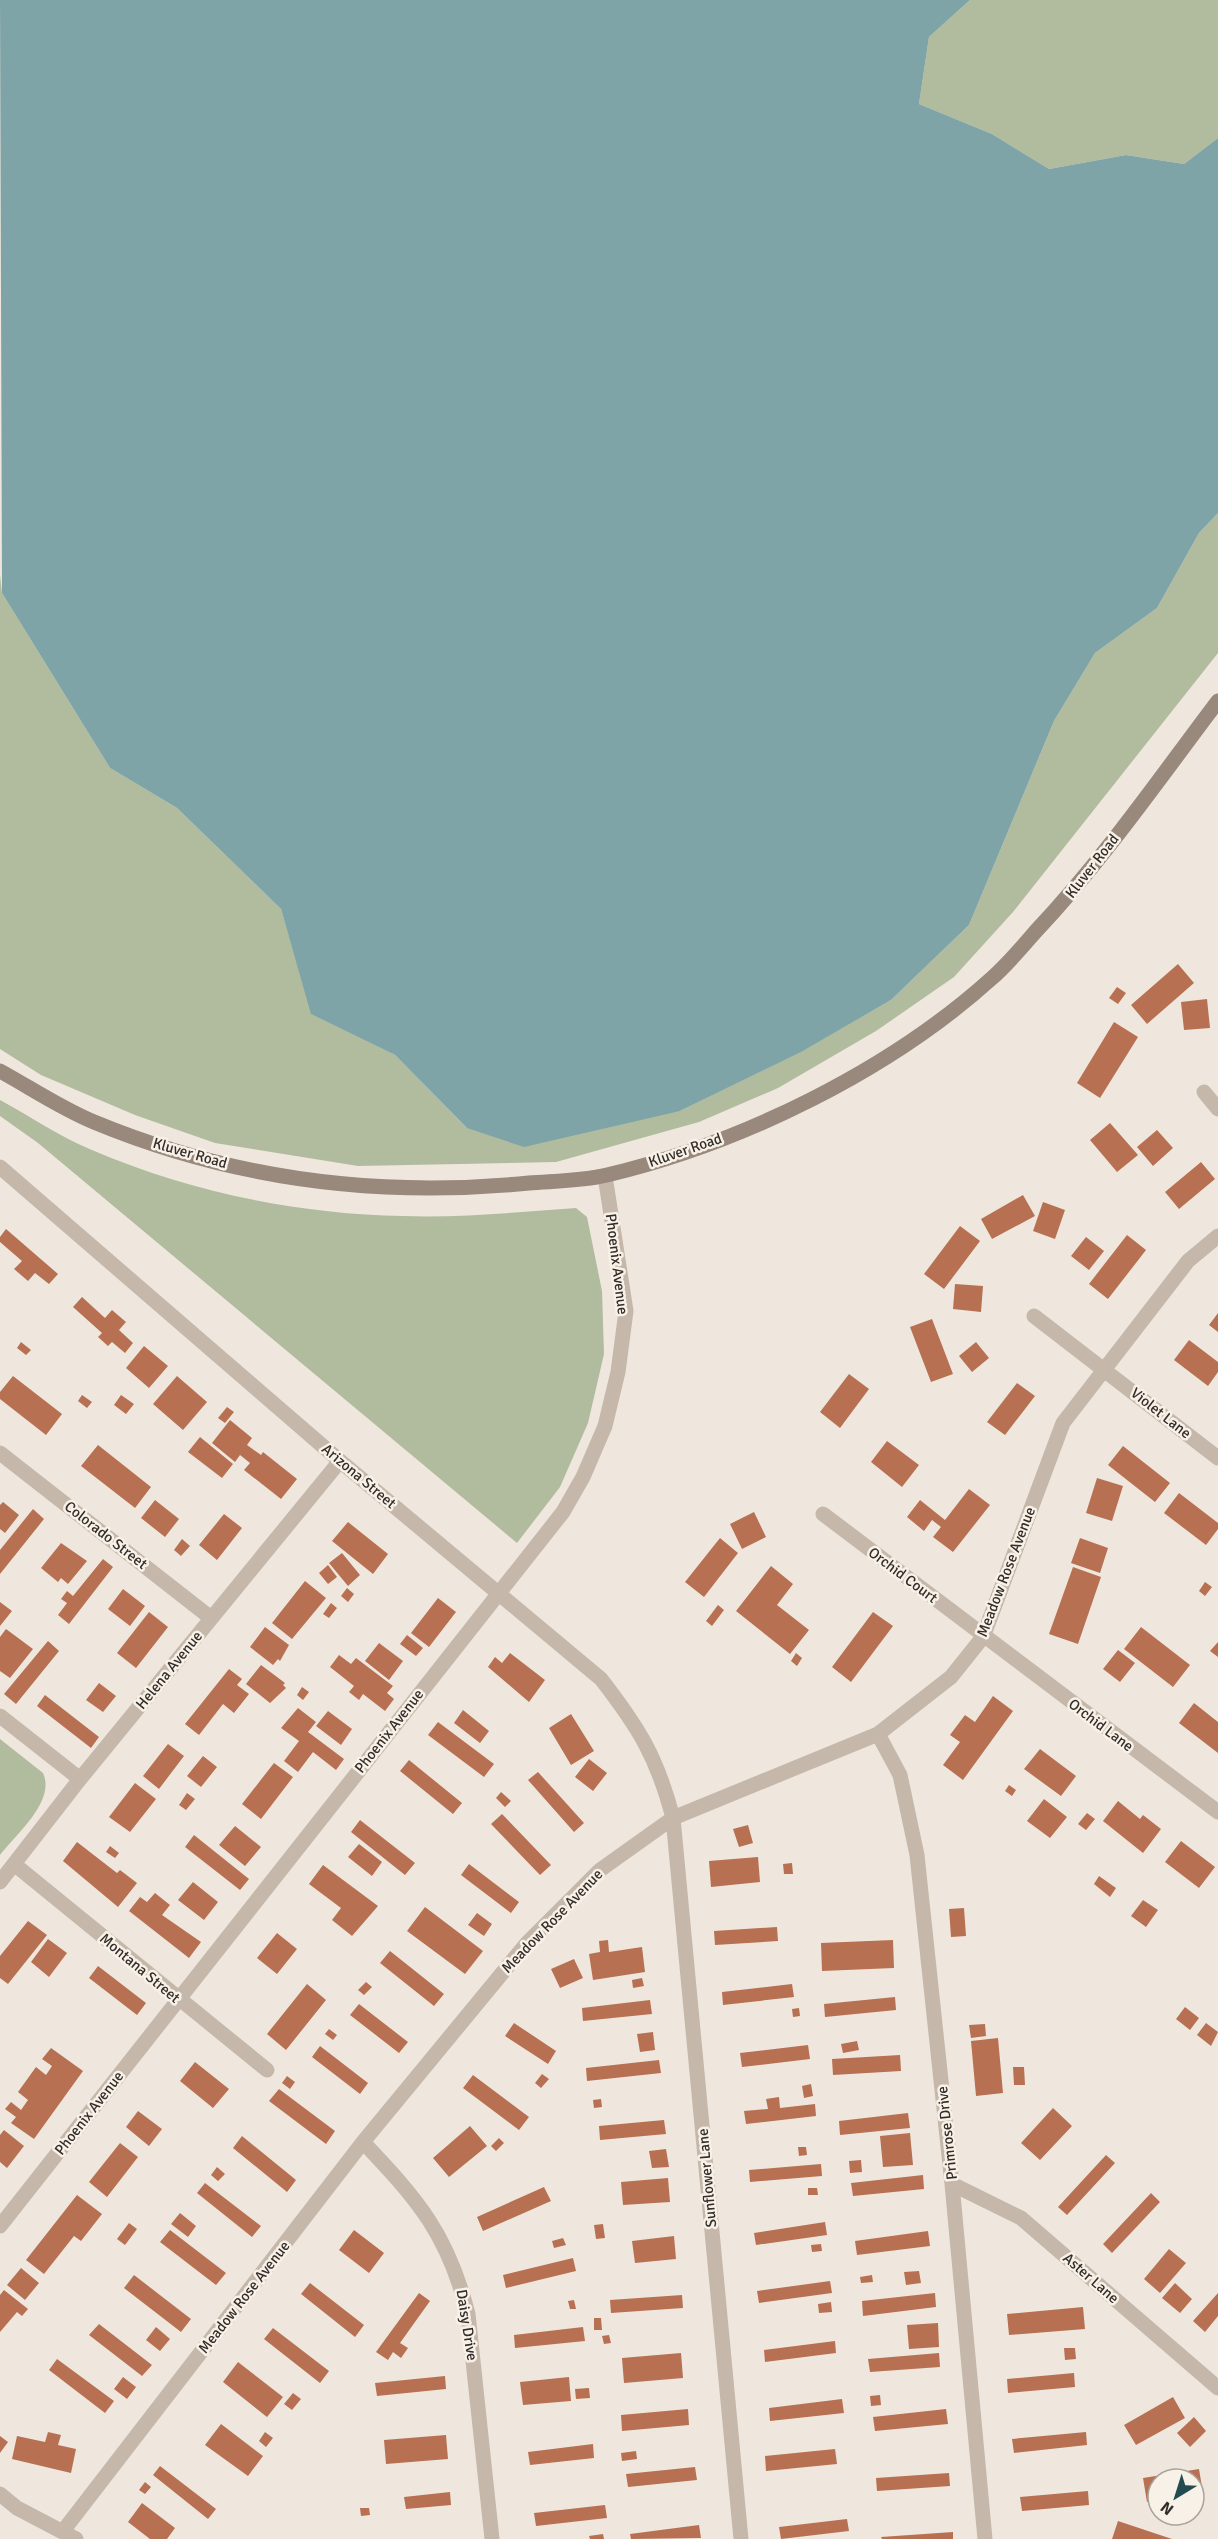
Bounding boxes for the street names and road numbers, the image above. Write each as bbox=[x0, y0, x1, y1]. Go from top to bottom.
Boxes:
street label: Kluver Road bbox=[1061, 830, 1123, 902]
street label: Kluver Road bbox=[646, 1129, 724, 1171]
street label: Kluver Road bbox=[151, 1134, 229, 1172]
street label: Phoenix Avenue bbox=[602, 1213, 632, 1315]
street label: Violet Lane bbox=[1127, 1384, 1195, 1442]
street label: Arizona Street bbox=[318, 1440, 400, 1512]
street label: Colorado Street bbox=[61, 1497, 151, 1573]
street label: Meadow Rose Avenue bbox=[973, 1504, 1039, 1640]
street label: Orchid Court bbox=[865, 1543, 941, 1607]
street label: Helena Avenue bbox=[132, 1627, 206, 1713]
street label: Phoenix Avenue bbox=[351, 1686, 427, 1776]
street label: Orchid Lane bbox=[1065, 1695, 1137, 1755]
street label: Meadow Rose Avenue bbox=[498, 1865, 606, 1977]
street label: Montana Street bbox=[96, 1929, 184, 2007]
street label: Phoenix Avenue bbox=[51, 2068, 127, 2158]
street label: Primrose Drive bbox=[933, 2085, 961, 2181]
street label: Sunflower Lane bbox=[694, 2128, 720, 2228]
street label: Meadow Rose Avenue bbox=[194, 2237, 294, 2357]
street label: Aster Lane bbox=[1059, 2249, 1123, 2307]
street label: Daisy Drive bbox=[453, 2288, 481, 2362]

